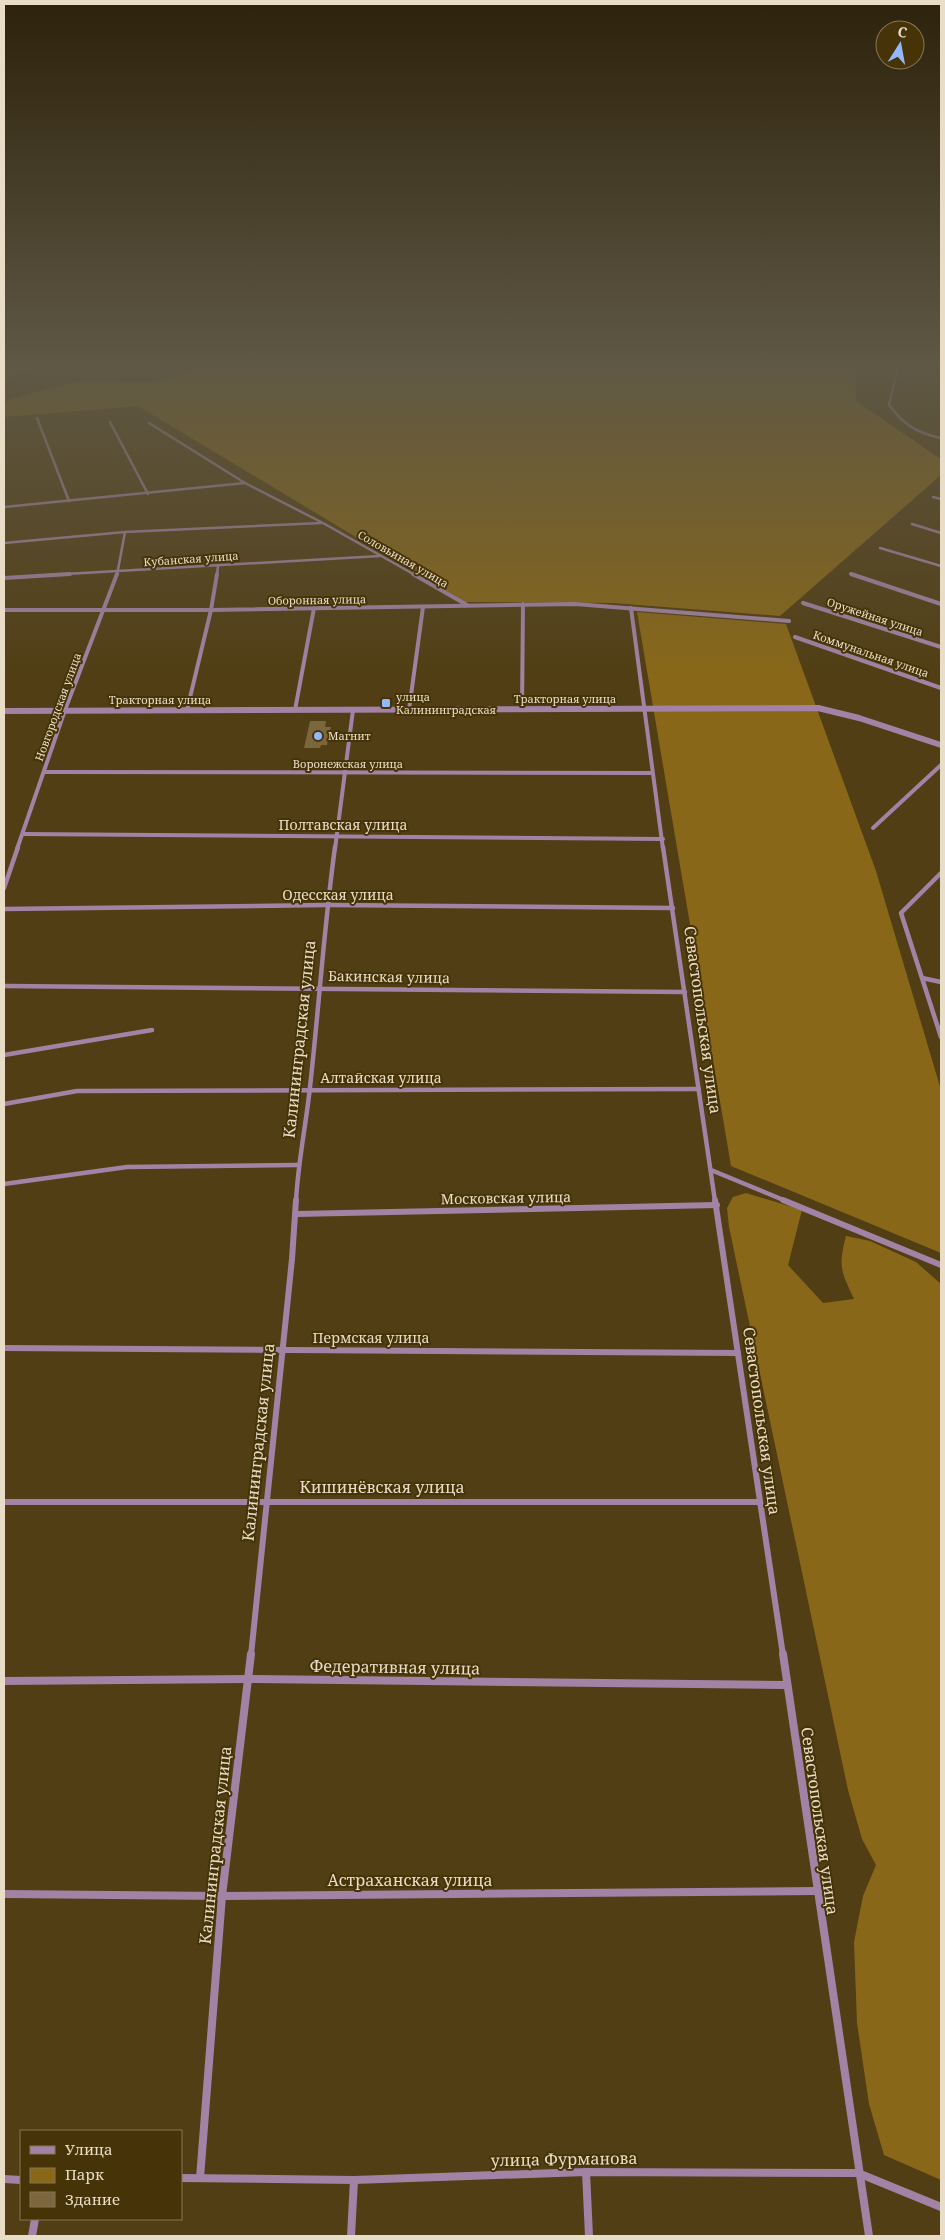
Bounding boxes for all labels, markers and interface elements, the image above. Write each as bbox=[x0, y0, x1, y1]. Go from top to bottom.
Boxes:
north arrow bbox=[875, 20, 925, 70]
text: С bbox=[896, 22, 909, 42]
street label: Соловьиная улица bbox=[355, 526, 451, 591]
street label: Кубанская улица bbox=[143, 548, 239, 569]
street label: Оборонная улица bbox=[268, 591, 366, 608]
street label: Оружейная улица bbox=[825, 594, 925, 639]
street label: Коммунальная улица bbox=[811, 627, 931, 680]
street label: Новгородская улица bbox=[31, 651, 84, 763]
place label: улица Калининградская bbox=[396, 689, 496, 717]
street label: Тракторная улица bbox=[514, 691, 616, 706]
street label: Тракторная улица bbox=[109, 692, 211, 707]
marker: улица Калининградская bbox=[380, 697, 392, 709]
place label: Магнит bbox=[328, 728, 371, 743]
marker: Магнит bbox=[312, 730, 324, 742]
street label: Воронежская улица bbox=[293, 756, 403, 771]
street label: Полтавская улица bbox=[279, 815, 407, 834]
street label: Одесская улица bbox=[282, 885, 394, 904]
street label: Севастопольская улица bbox=[679, 925, 727, 1115]
street label: Калининградская улица bbox=[278, 939, 320, 1139]
street label: Бакинская улица bbox=[328, 966, 450, 987]
street label: Алтайская улица bbox=[320, 1068, 442, 1087]
street label: Московская улица bbox=[441, 1187, 571, 1208]
street label: Севастопольская улица bbox=[738, 1326, 786, 1516]
street label: Пермская улица bbox=[313, 1328, 429, 1347]
street label: Калининградская улица bbox=[237, 1342, 279, 1542]
street label: Кишинёвская улица bbox=[299, 1476, 465, 1498]
street label: Федеративная улица bbox=[309, 1655, 481, 1679]
street label: Севастопольская улица bbox=[796, 1726, 844, 1916]
street label: Калининградская улица bbox=[194, 1745, 236, 1945]
street label: Астраханская улица bbox=[327, 1869, 493, 1891]
legend bbox=[20, 2130, 182, 2220]
text: Улица bbox=[65, 2139, 113, 2159]
street label: улица Фурманова bbox=[490, 2147, 638, 2171]
text: Парк bbox=[65, 2164, 104, 2184]
text: Здание bbox=[65, 2189, 120, 2209]

